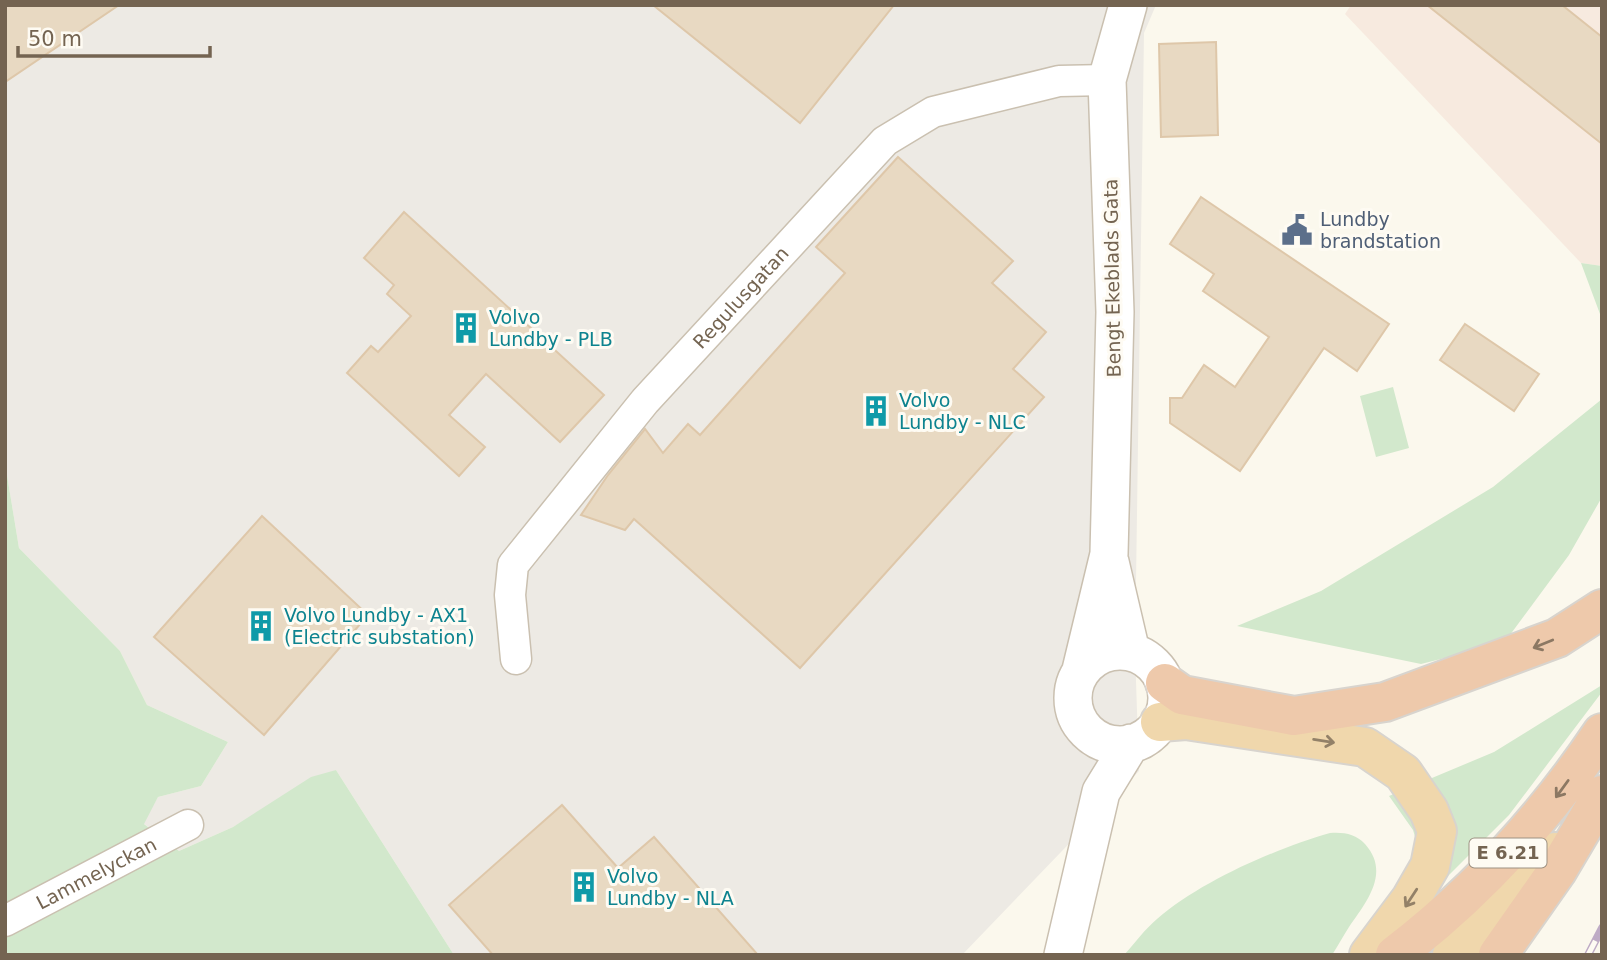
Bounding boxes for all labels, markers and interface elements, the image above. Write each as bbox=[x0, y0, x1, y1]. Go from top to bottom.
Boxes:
scale bar bbox=[18, 14, 210, 58]
text: 50 m bbox=[28, 27, 82, 51]
street label: Bengt Ekeblads Gata bbox=[1099, 178, 1125, 378]
place label: Lundby brandstation bbox=[1320, 208, 1441, 252]
public building icon: Lundby brandstation bbox=[1280, 213, 1314, 247]
street label: Regulusgatan bbox=[688, 242, 793, 353]
place label: Volvo Lundby - PLB bbox=[489, 306, 613, 350]
building icon: Volvo Lundby - PLB bbox=[449, 311, 483, 345]
place label: Volvo Lundby - NLC bbox=[899, 389, 1026, 433]
building icon: Volvo Lundby - NLC bbox=[859, 394, 893, 428]
place label: Volvo Lundby - AX1 (Electric substation) bbox=[284, 604, 475, 648]
building icon: Volvo Lundby - AX1 (Electric substation) bbox=[244, 609, 278, 643]
one-way arrow bbox=[1533, 638, 1554, 651]
one-way arrow bbox=[1313, 735, 1335, 748]
one-way arrow bbox=[1555, 779, 1570, 798]
street label: Lammelyckan bbox=[33, 833, 160, 914]
road number: E 6.21 bbox=[1470, 838, 1546, 868]
place label: Volvo Lundby - NLA bbox=[607, 865, 734, 909]
building icon: Volvo Lundby - NLA bbox=[567, 870, 601, 904]
one-way arrow bbox=[1404, 888, 1418, 907]

